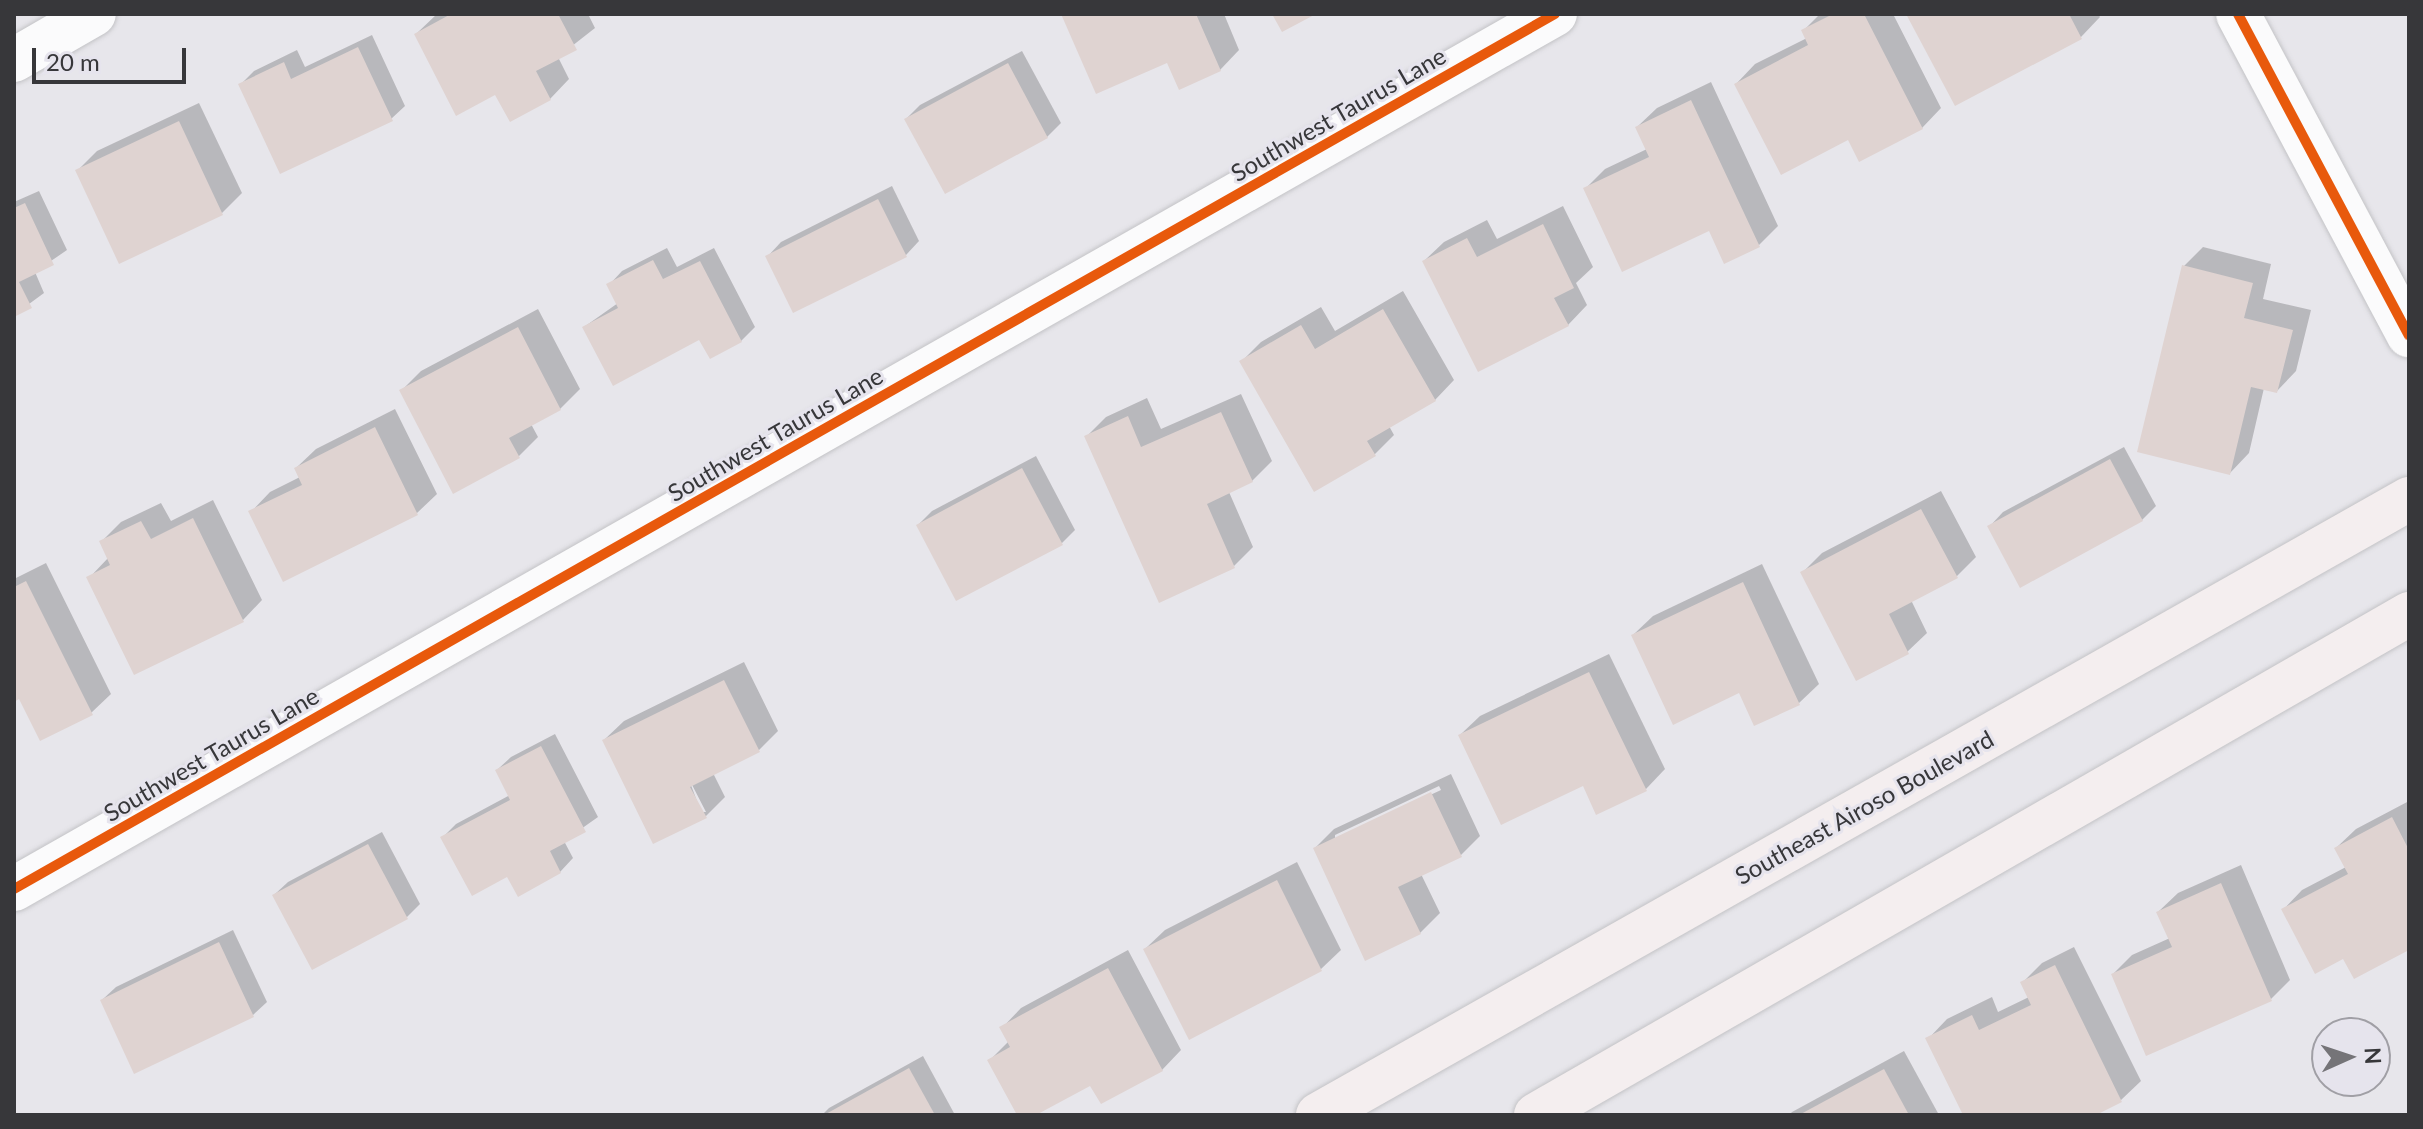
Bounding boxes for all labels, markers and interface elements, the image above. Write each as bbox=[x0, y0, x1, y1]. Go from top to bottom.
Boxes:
scale bar bbox=[36, 32, 190, 82]
street label: Southwest Taurus Lane bbox=[1225, 41, 1451, 187]
text: 20 m bbox=[46, 47, 100, 76]
street label: Southwest Taurus Lane bbox=[662, 361, 888, 507]
street label: Southwest Taurus Lane bbox=[98, 681, 324, 827]
street label: Southeast Airoso Boulevard bbox=[1729, 724, 1999, 890]
north arrow bbox=[2311, 1017, 2391, 1097]
text: N bbox=[2360, 1047, 2387, 1065]

